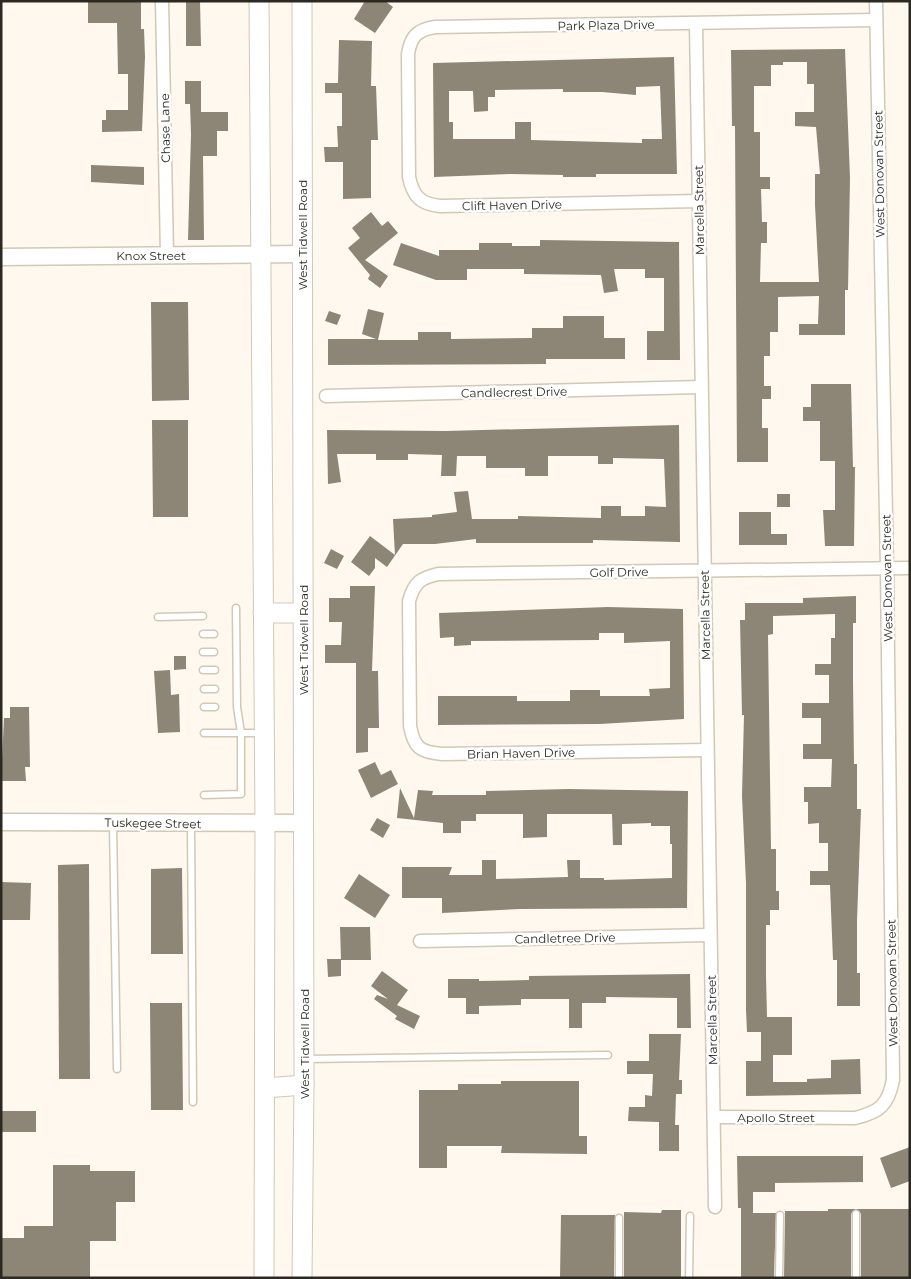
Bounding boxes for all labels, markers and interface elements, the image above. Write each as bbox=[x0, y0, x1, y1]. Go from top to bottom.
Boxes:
street label: Park Plaza Drive bbox=[557, 17, 655, 33]
street label: Chase Lane bbox=[157, 93, 173, 163]
street label: West Donovan Street bbox=[870, 110, 888, 238]
street label: Marcella Street bbox=[691, 165, 707, 255]
street label: West Tidwell Road bbox=[295, 180, 310, 290]
street label: Clift Haven Drive bbox=[462, 197, 562, 213]
street label: Knox Street bbox=[116, 248, 186, 263]
street label: Candlecrest Drive bbox=[461, 384, 567, 400]
street label: West Donovan Street bbox=[878, 514, 896, 642]
street label: Golf Drive bbox=[590, 564, 648, 580]
street label: Marcella Street bbox=[697, 570, 713, 660]
street label: West Tidwell Road bbox=[296, 585, 311, 695]
street label: Brian Haven Drive bbox=[467, 745, 575, 761]
street label: Tuskegee Street bbox=[104, 815, 202, 831]
street label: West Donovan Street bbox=[883, 919, 901, 1047]
street label: Candletree Drive bbox=[514, 930, 616, 946]
street label: Marcella Street bbox=[704, 975, 720, 1065]
street label: West Tidwell Road bbox=[297, 989, 312, 1099]
street label: Apollo Street bbox=[737, 1110, 815, 1125]

